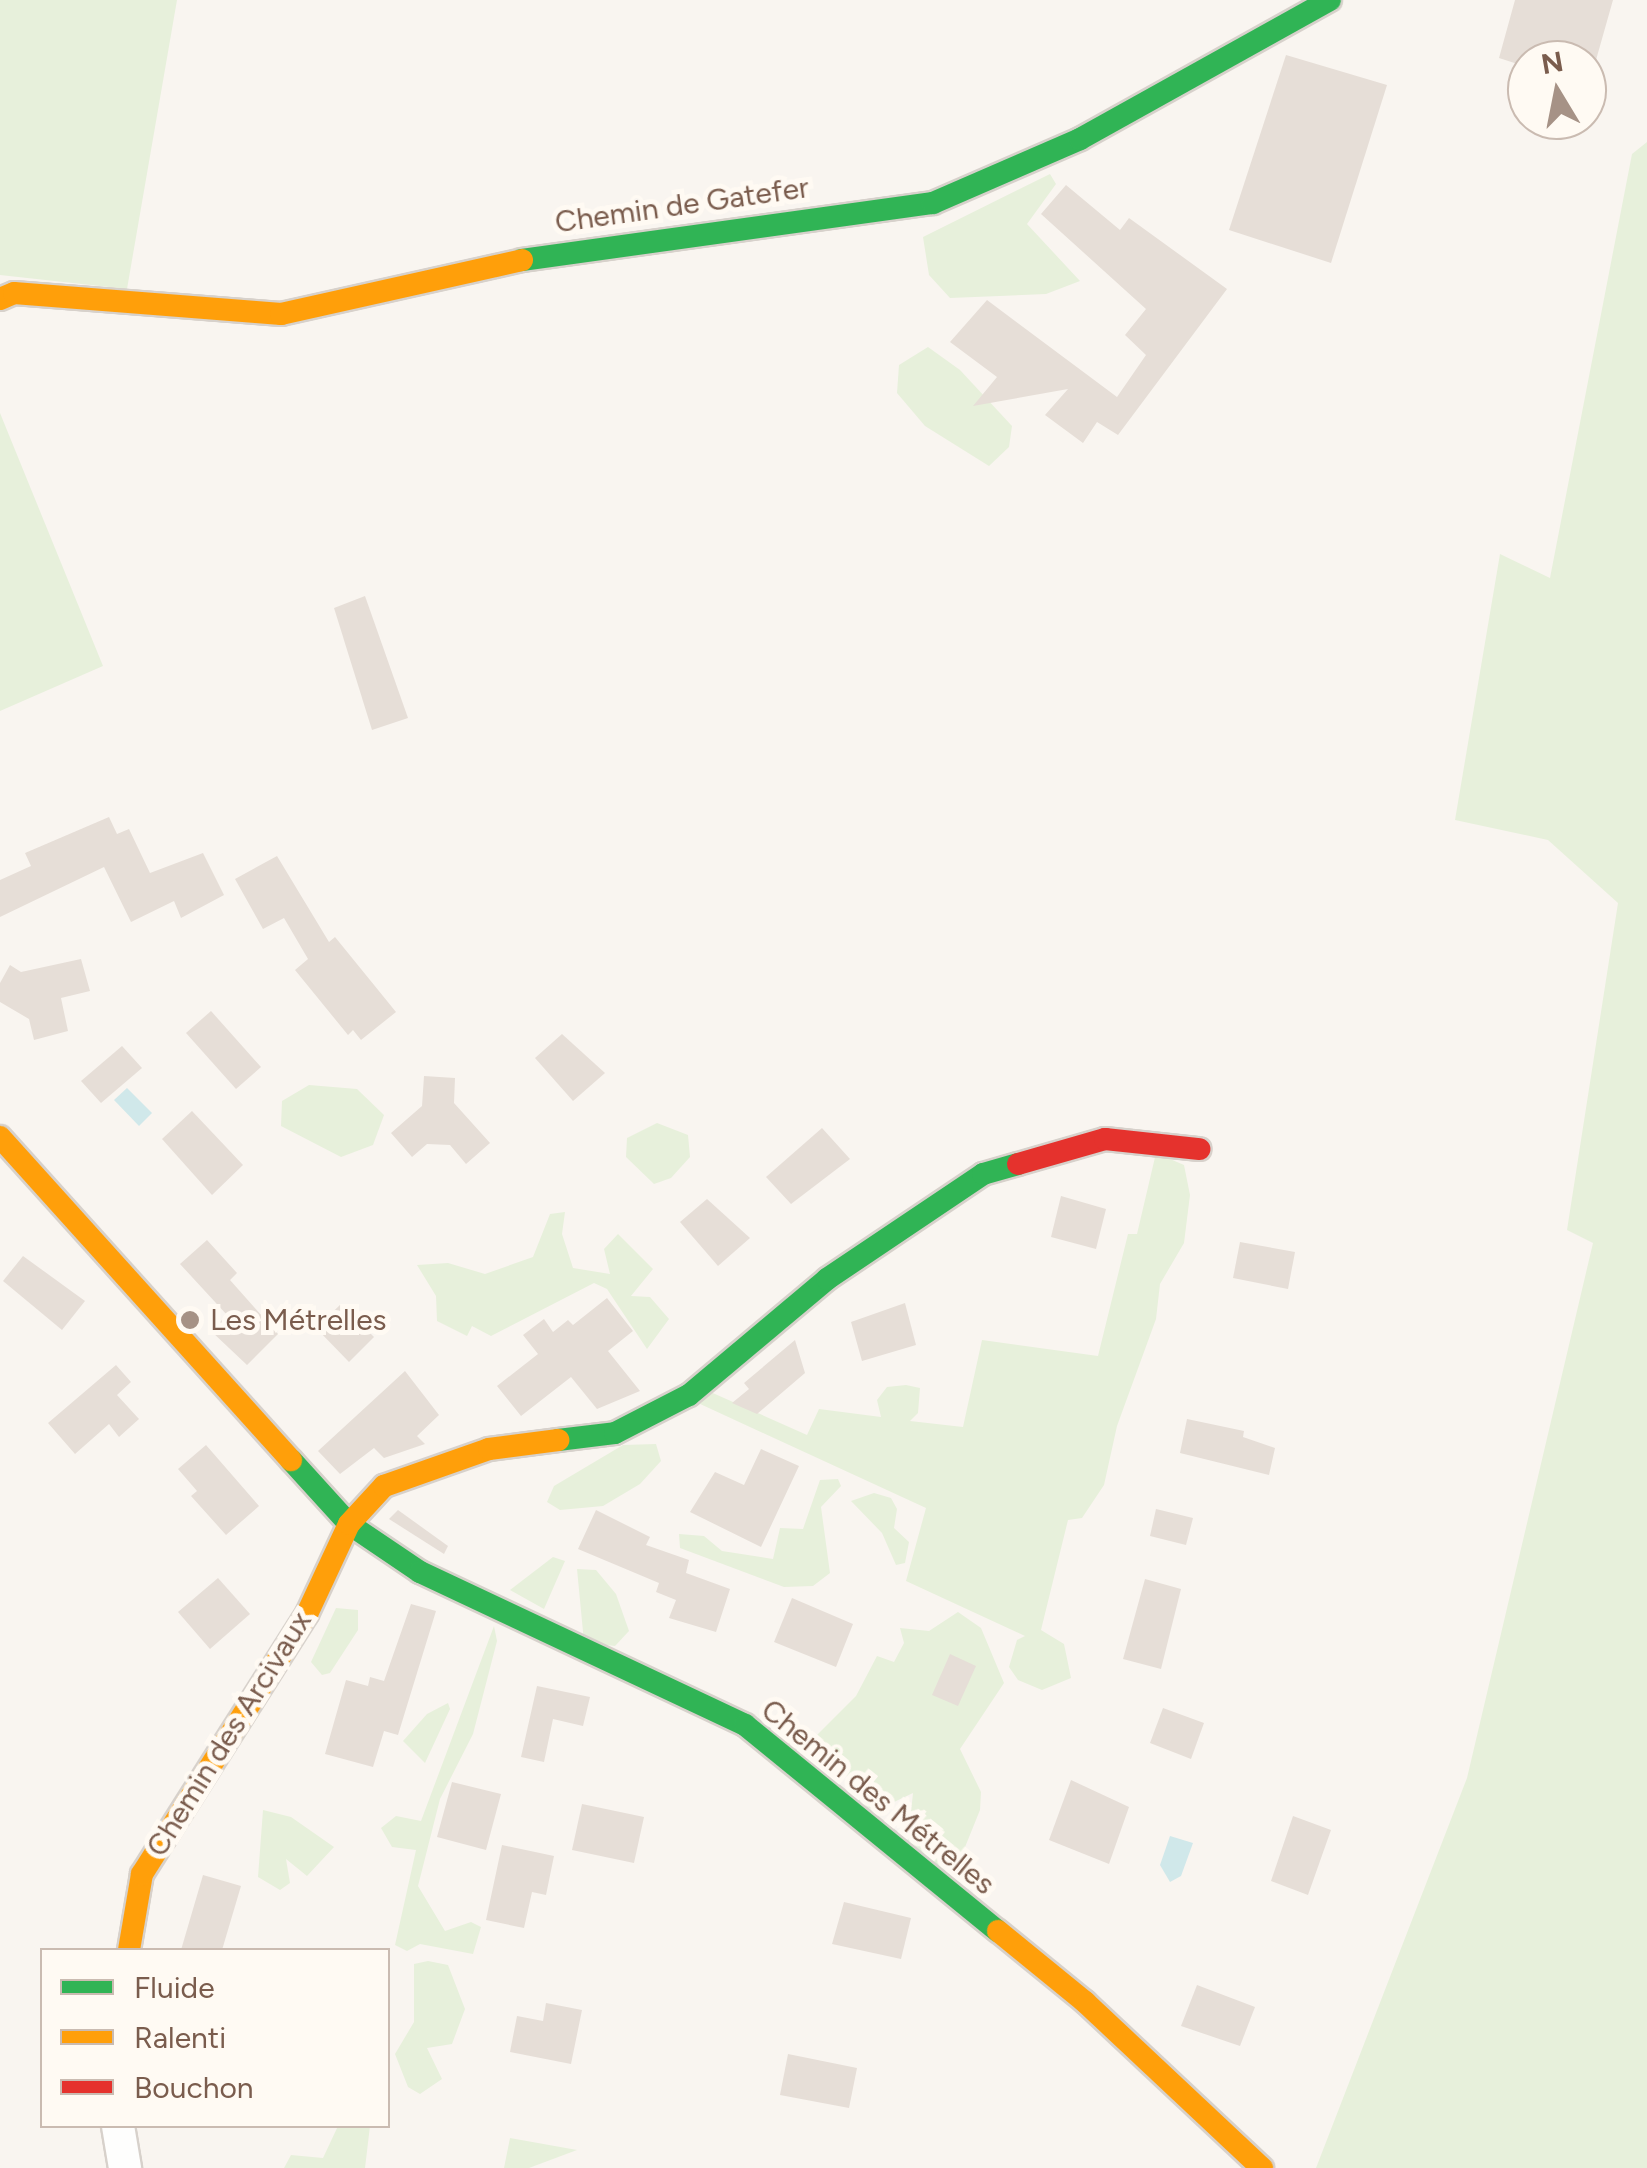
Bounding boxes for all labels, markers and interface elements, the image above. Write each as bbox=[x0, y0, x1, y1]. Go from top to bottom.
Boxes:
north arrow bbox=[1507, 40, 1607, 140]
text: N bbox=[1539, 44, 1566, 81]
street label: Chemin de Gatefer bbox=[553, 169, 811, 241]
place label: Les Métrelles bbox=[210, 1302, 387, 1338]
marker: Les Métrelles bbox=[179, 1309, 201, 1331]
street label: Chemin des Arcivaux bbox=[139, 1605, 319, 1863]
street label: Chemin des Métrelles bbox=[754, 1692, 1002, 1902]
legend bbox=[40, 1948, 390, 2128]
text: Fluide bbox=[134, 1969, 215, 2006]
text: Ralenti bbox=[134, 2019, 226, 2056]
text: Bouchon bbox=[134, 2069, 254, 2106]

